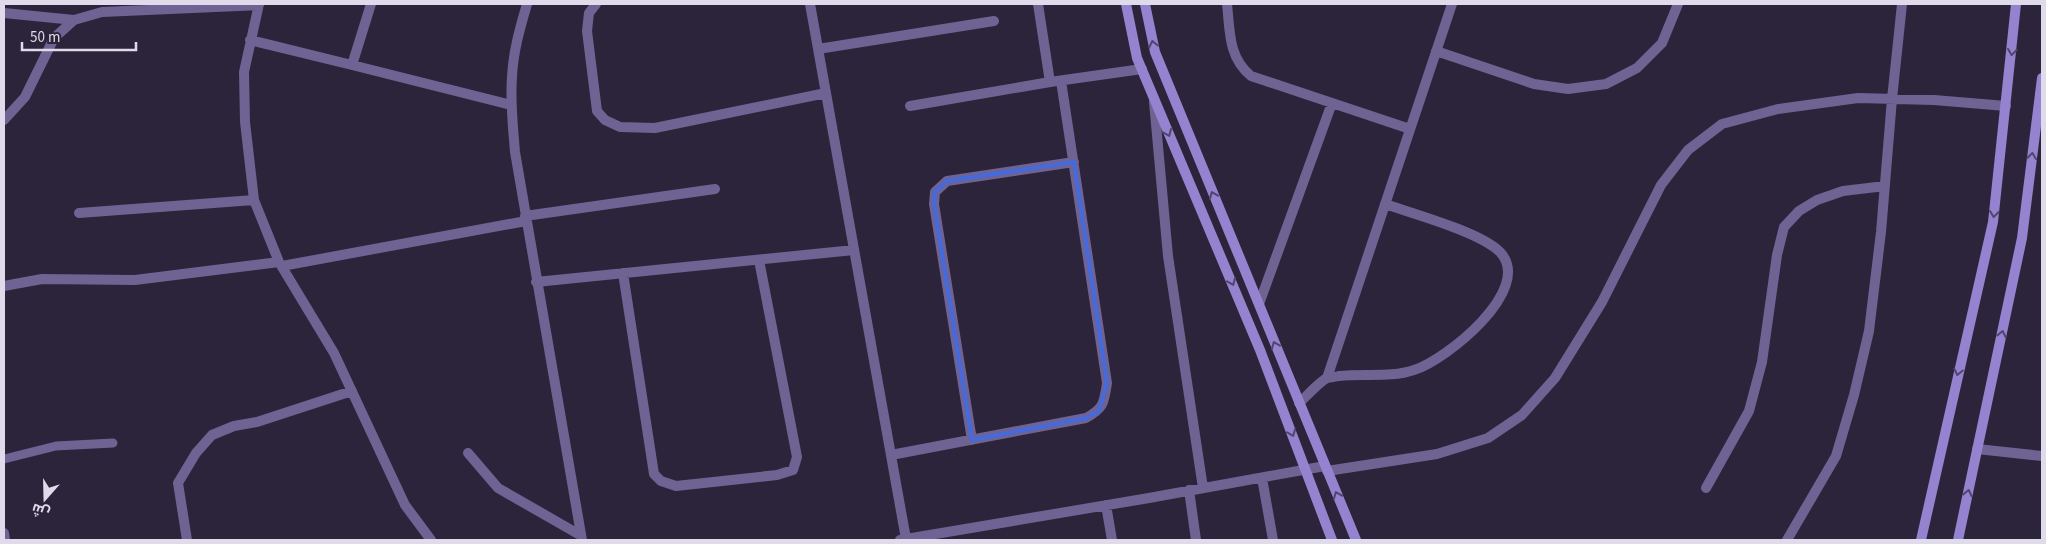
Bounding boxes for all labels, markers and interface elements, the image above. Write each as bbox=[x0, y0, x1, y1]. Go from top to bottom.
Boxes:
scale bar bbox=[22, 20, 136, 52]
text: 50 m bbox=[30, 27, 60, 48]
one-way arrow bbox=[1148, 39, 1159, 48]
one-way arrow bbox=[2007, 49, 2018, 57]
one-way arrow bbox=[1163, 128, 1173, 136]
one-way arrow bbox=[2026, 152, 2037, 160]
one-way arrow bbox=[1209, 191, 1220, 200]
one-way arrow bbox=[1989, 210, 2000, 218]
one-way arrow bbox=[1225, 277, 1236, 286]
one-way arrow bbox=[1996, 329, 2006, 338]
one-way arrow bbox=[1271, 341, 1282, 350]
one-way arrow bbox=[1953, 368, 1964, 377]
one-way arrow bbox=[1286, 428, 1296, 437]
north arrow bbox=[20, 474, 70, 524]
one-way arrow bbox=[1962, 488, 1973, 497]
one-way arrow bbox=[1333, 491, 1343, 500]
text: ش bbox=[29, 498, 53, 523]

